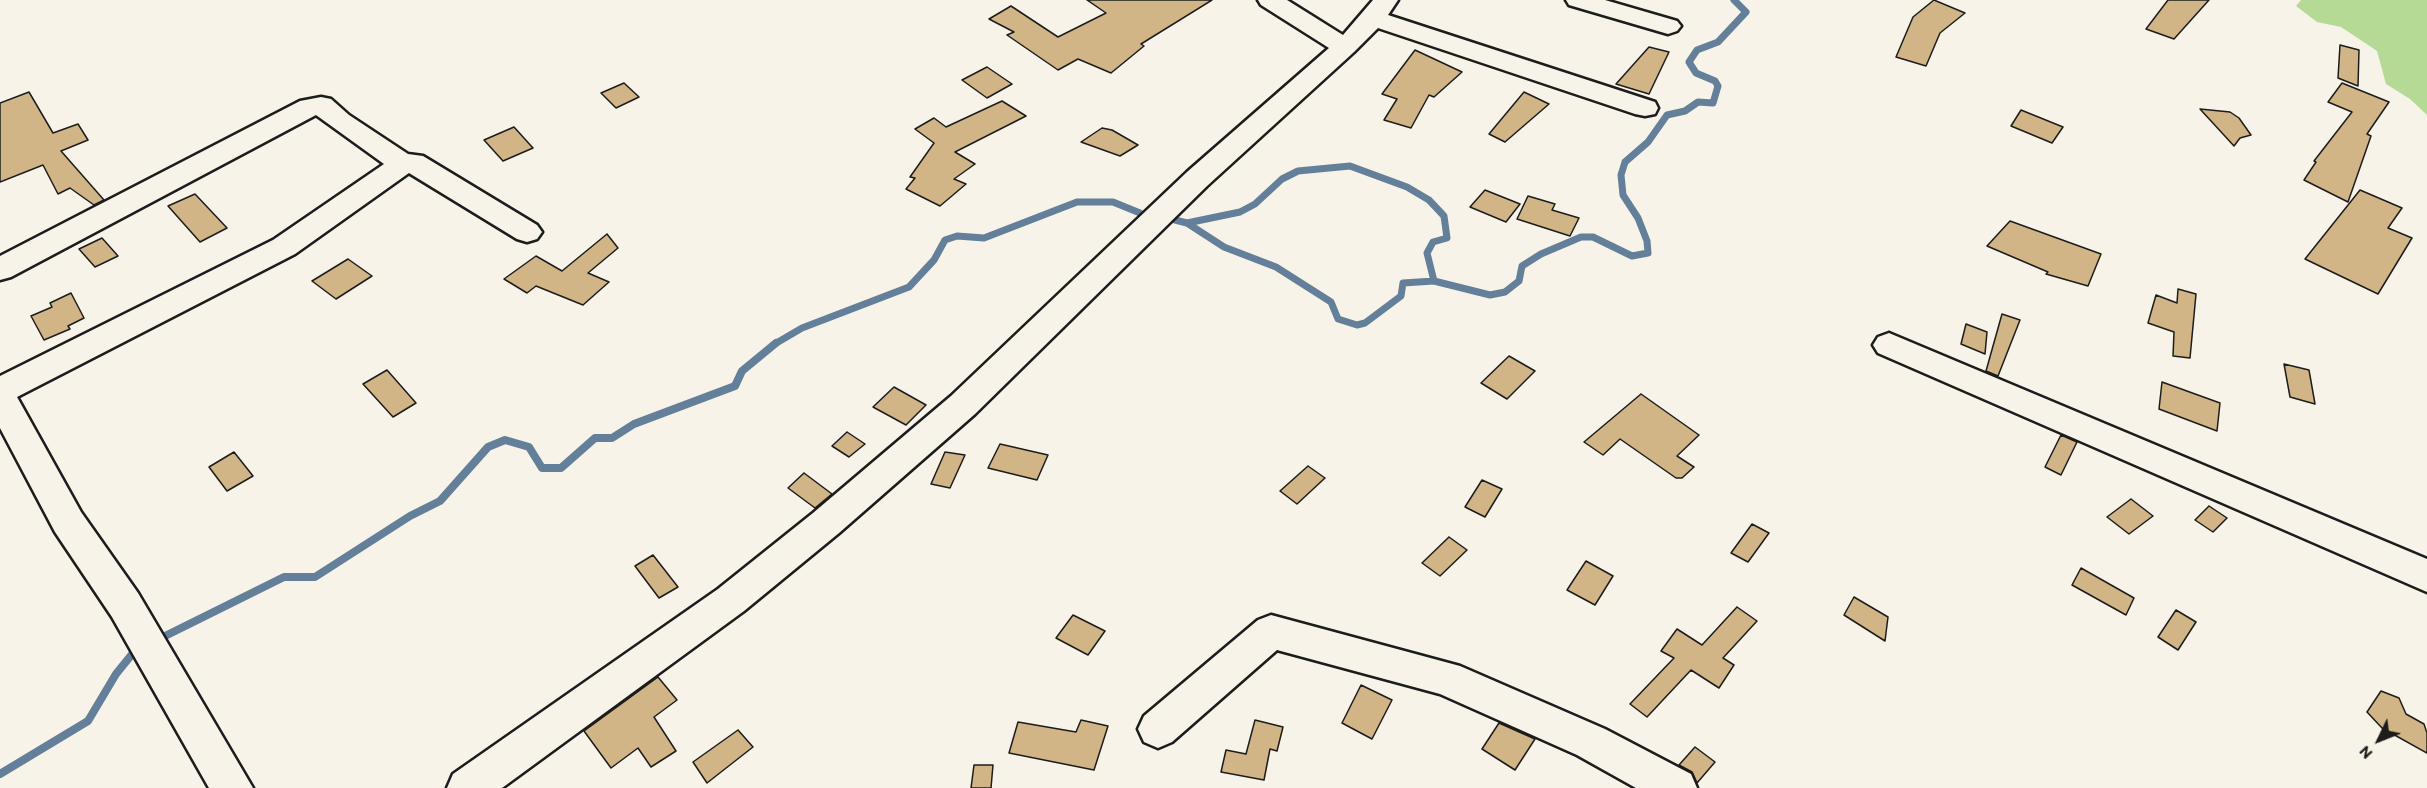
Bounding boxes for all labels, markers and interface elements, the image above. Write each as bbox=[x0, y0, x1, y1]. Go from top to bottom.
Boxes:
north arrow bbox=[2349, 710, 2409, 770]
text: N bbox=[2355, 742, 2376, 763]

